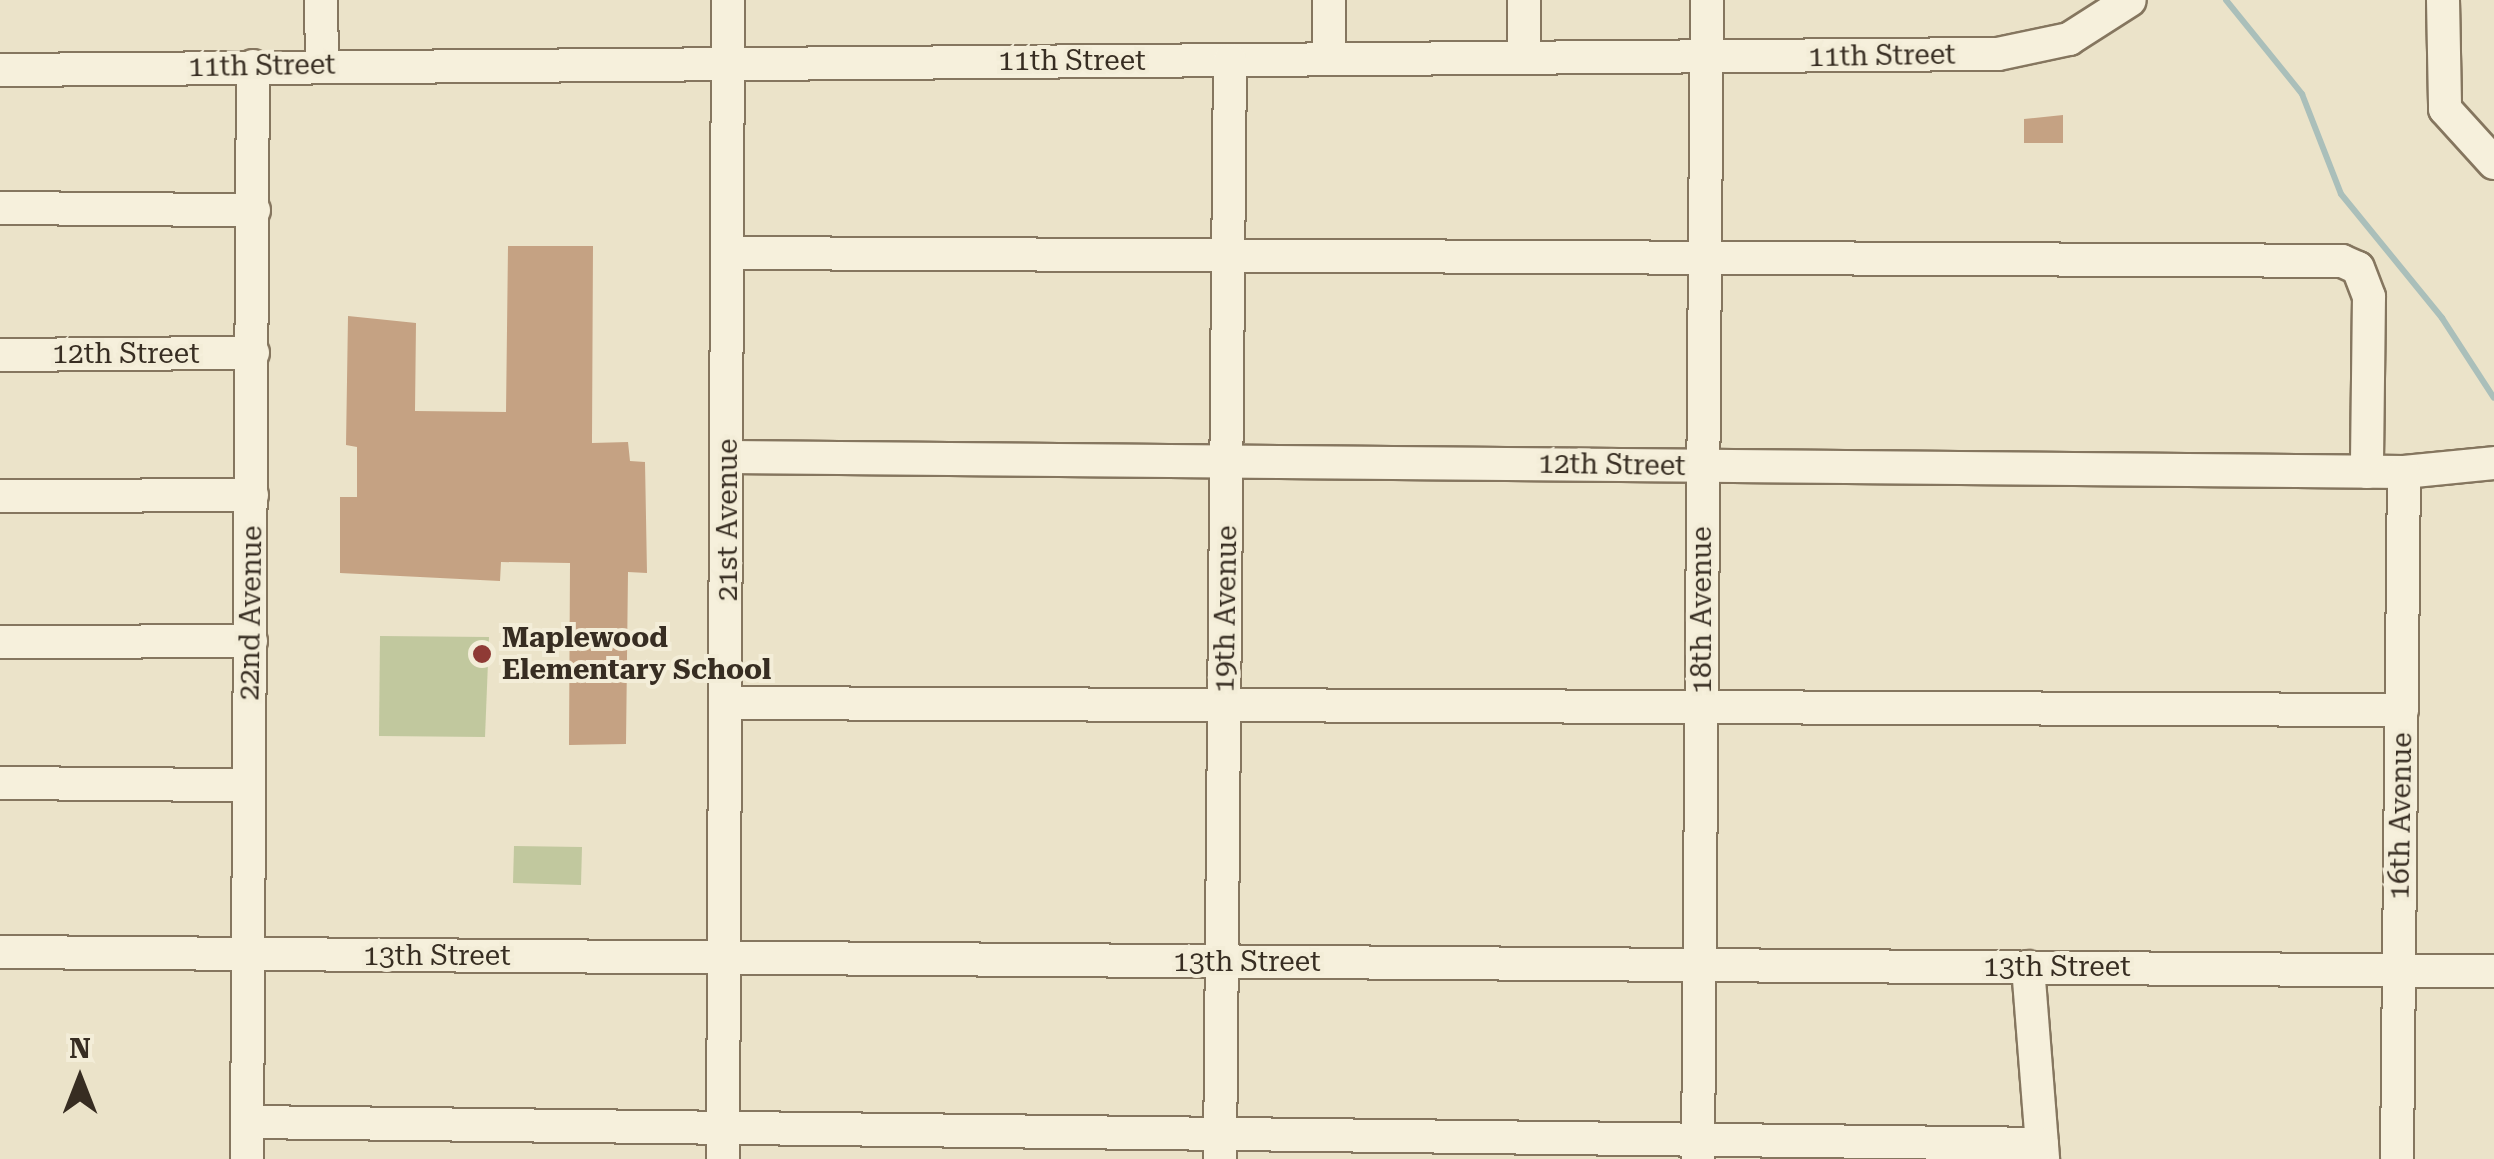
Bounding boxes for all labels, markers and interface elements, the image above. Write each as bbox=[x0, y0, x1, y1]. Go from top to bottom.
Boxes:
street label: 11th Street bbox=[1808, 38, 1956, 74]
street label: 11th Street bbox=[998, 44, 1146, 78]
street label: 11th Street bbox=[188, 48, 336, 84]
street label: 12th Street bbox=[52, 337, 200, 371]
street label: 21st Avenue bbox=[711, 439, 745, 601]
street label: 12th Street bbox=[1538, 447, 1686, 483]
street label: 22nd Avenue bbox=[233, 525, 269, 701]
street label: 19th Avenue bbox=[1208, 525, 1244, 693]
street label: 18th Avenue bbox=[1685, 526, 1719, 694]
place label: Maplewood Elementary School bbox=[502, 621, 771, 687]
marker: Maplewood Elementary School bbox=[471, 643, 493, 665]
street label: 16th Avenue bbox=[2383, 732, 2419, 900]
street label: 13th Street bbox=[363, 939, 511, 973]
street label: 13th Street bbox=[1173, 945, 1321, 979]
street label: 13th Street bbox=[1983, 950, 2131, 984]
north arrow bbox=[30, 1029, 130, 1129]
text: N bbox=[69, 1032, 91, 1065]

